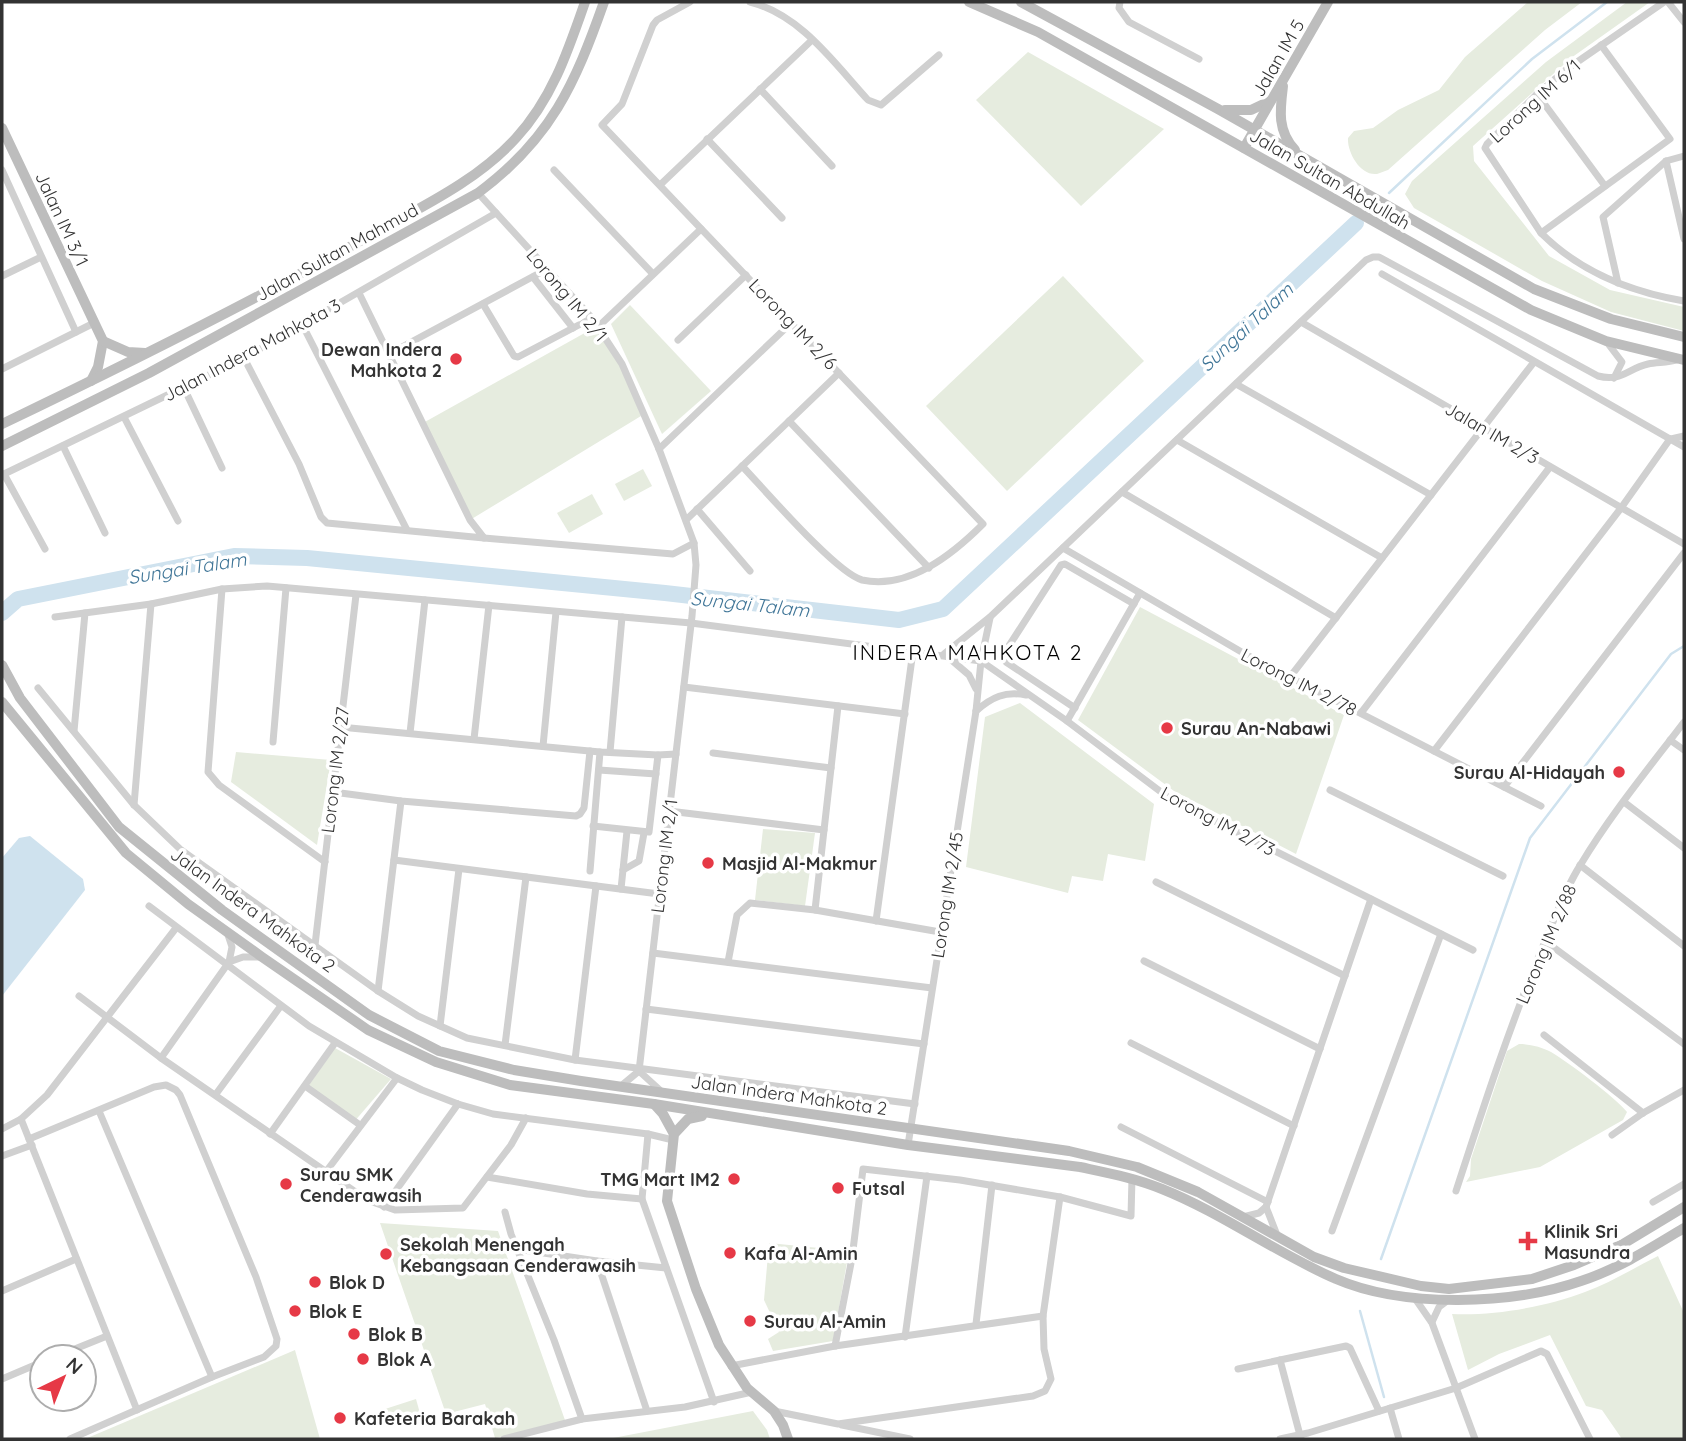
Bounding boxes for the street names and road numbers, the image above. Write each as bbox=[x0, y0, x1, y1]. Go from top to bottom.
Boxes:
street label: Jalan IM 5 bbox=[1247, 15, 1309, 101]
street label: Lorong IM 6/1 bbox=[1485, 54, 1585, 148]
street label: Jalan Sultan Abdullah bbox=[1246, 124, 1414, 234]
street label: Jalan IM 3/1 bbox=[30, 168, 94, 270]
street label: Jalan Sultan Mahmud bbox=[252, 198, 422, 306]
street label: Lorong IM 2/1 bbox=[521, 244, 613, 346]
street label: Lorong IM 2/6 bbox=[744, 274, 842, 375]
street label: Jalan Indera Mahkota 3 bbox=[159, 293, 345, 407]
street label: Jalan IM 2/3 bbox=[1441, 397, 1543, 469]
street label: Lorong IM 2/78 bbox=[1237, 643, 1361, 721]
street label: Lorong IM 2/27 bbox=[316, 706, 354, 834]
street label: Lorong IM 2/73 bbox=[1157, 781, 1279, 861]
street label: Lorong IM 2/1 bbox=[646, 798, 682, 914]
street label: Lorong IM 2/45 bbox=[926, 830, 968, 960]
street label: Jalan Indera Mahkota 2 bbox=[166, 842, 340, 978]
street label: Lorong IM 2/88 bbox=[1511, 881, 1581, 1007]
street label: Jalan Indera Mahkota 2 bbox=[689, 1070, 889, 1120]

